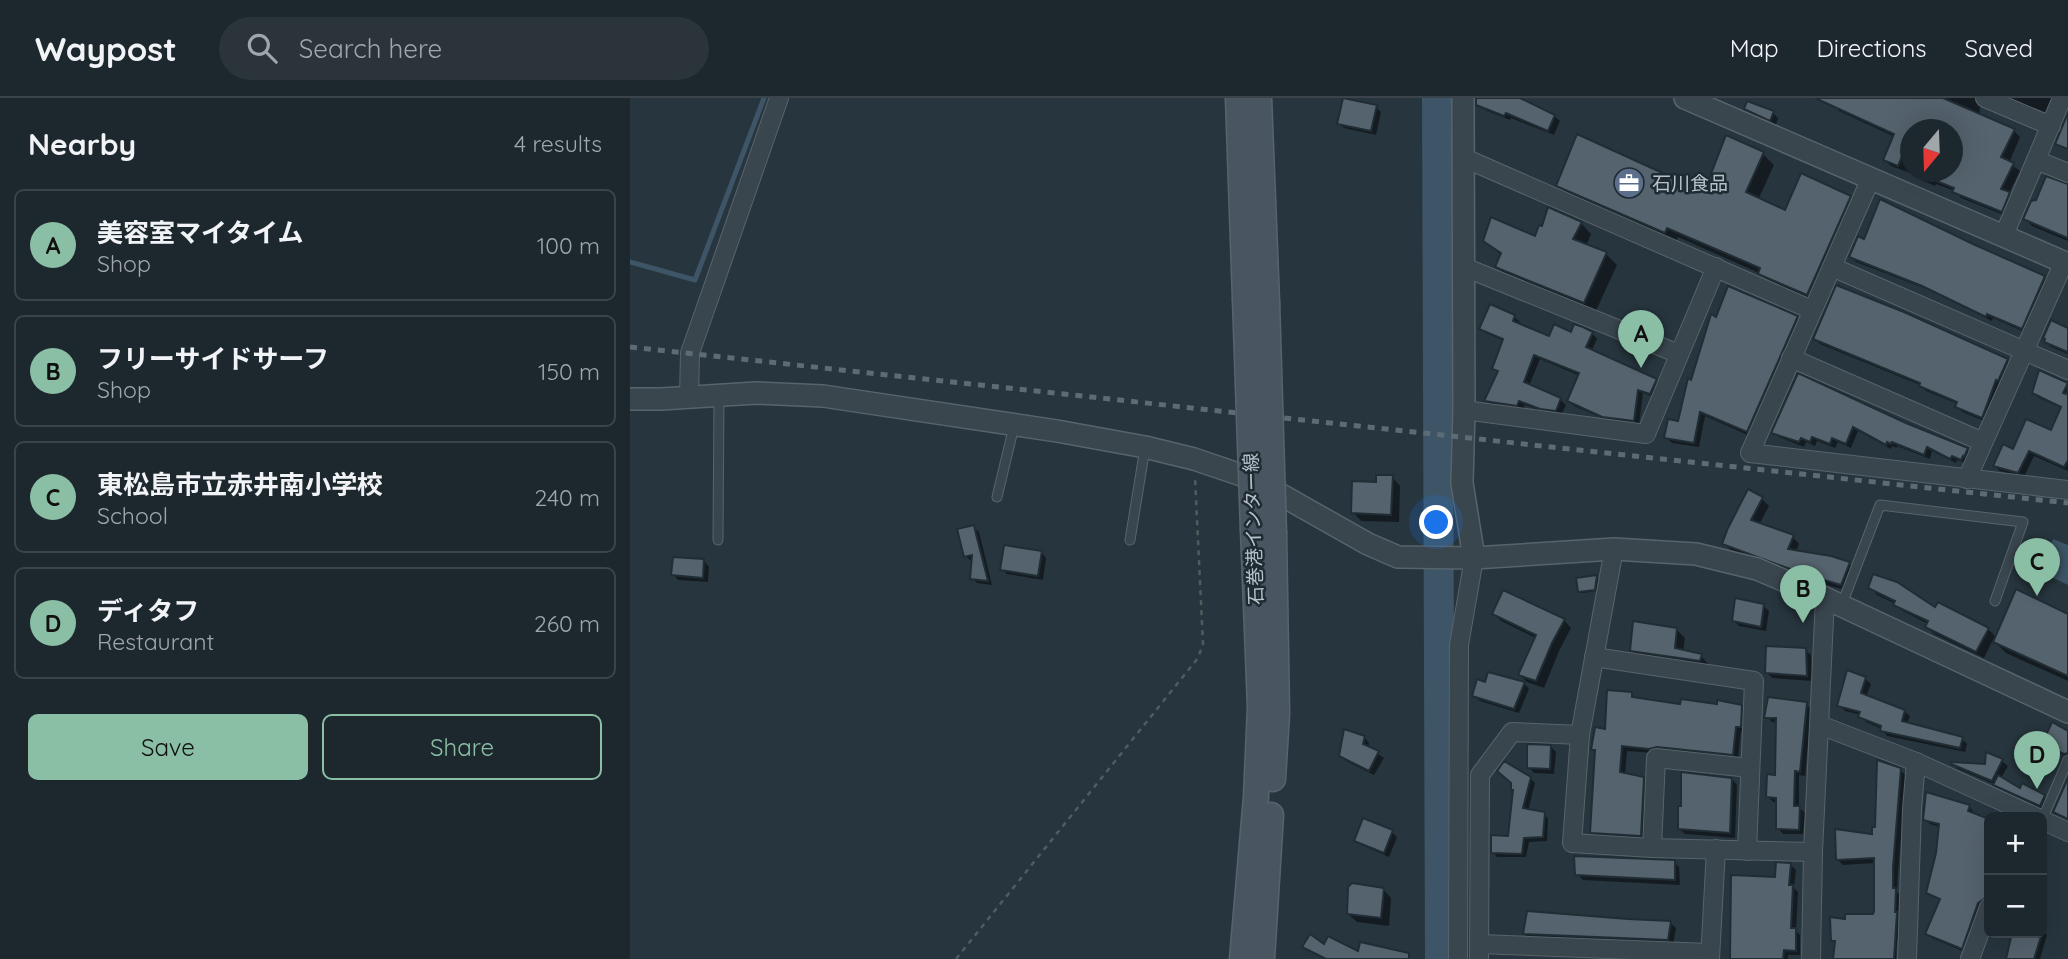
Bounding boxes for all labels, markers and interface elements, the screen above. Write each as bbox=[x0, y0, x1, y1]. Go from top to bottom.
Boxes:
search box bbox=[219, 17, 709, 80]
text: Waypost bbox=[35, 28, 177, 69]
icon: search bbox=[243, 29, 281, 67]
text: Search here bbox=[299, 32, 442, 65]
text: Map bbox=[1730, 33, 1779, 63]
text: Directions bbox=[1817, 33, 1927, 63]
text: Saved bbox=[1965, 33, 2033, 63]
north arrow bbox=[1900, 119, 1963, 182]
text: Nearby bbox=[28, 125, 136, 163]
text: 4 results bbox=[514, 129, 602, 158]
office icon: 石川食品 bbox=[1612, 166, 1646, 200]
place label: 石川食品 bbox=[1652, 171, 1728, 195]
text: 美容室マイタイム bbox=[97, 216, 303, 249]
text: A bbox=[46, 231, 60, 260]
text: 100 m bbox=[537, 231, 600, 260]
text: Shop bbox=[97, 249, 151, 278]
pin: A bbox=[1618, 310, 1664, 368]
text: フリーサイドサーフ bbox=[97, 342, 329, 375]
text: B bbox=[45, 357, 61, 386]
text: 150 m bbox=[538, 357, 600, 386]
text: Shop bbox=[97, 375, 151, 404]
street label: 石巻港インター線 bbox=[1238, 453, 1268, 605]
text: 東松島市立赤井南小学校 bbox=[97, 468, 383, 501]
text: C bbox=[46, 483, 60, 512]
text: 240 m bbox=[535, 483, 600, 512]
text: School bbox=[97, 501, 168, 530]
your location bbox=[1419, 505, 1453, 539]
pin: C bbox=[2014, 538, 2060, 596]
pin: B bbox=[1780, 565, 1826, 623]
text: ディタフ bbox=[97, 594, 199, 627]
text: D bbox=[45, 609, 61, 638]
text: 260 m bbox=[534, 609, 600, 638]
text: Restaurant bbox=[97, 627, 214, 656]
button: Save bbox=[28, 714, 308, 780]
button: Share bbox=[322, 714, 602, 780]
pin: D bbox=[2014, 731, 2060, 789]
map controls bbox=[1984, 812, 2047, 938]
button: + bbox=[1984, 812, 2047, 875]
button: − bbox=[1984, 875, 2047, 938]

